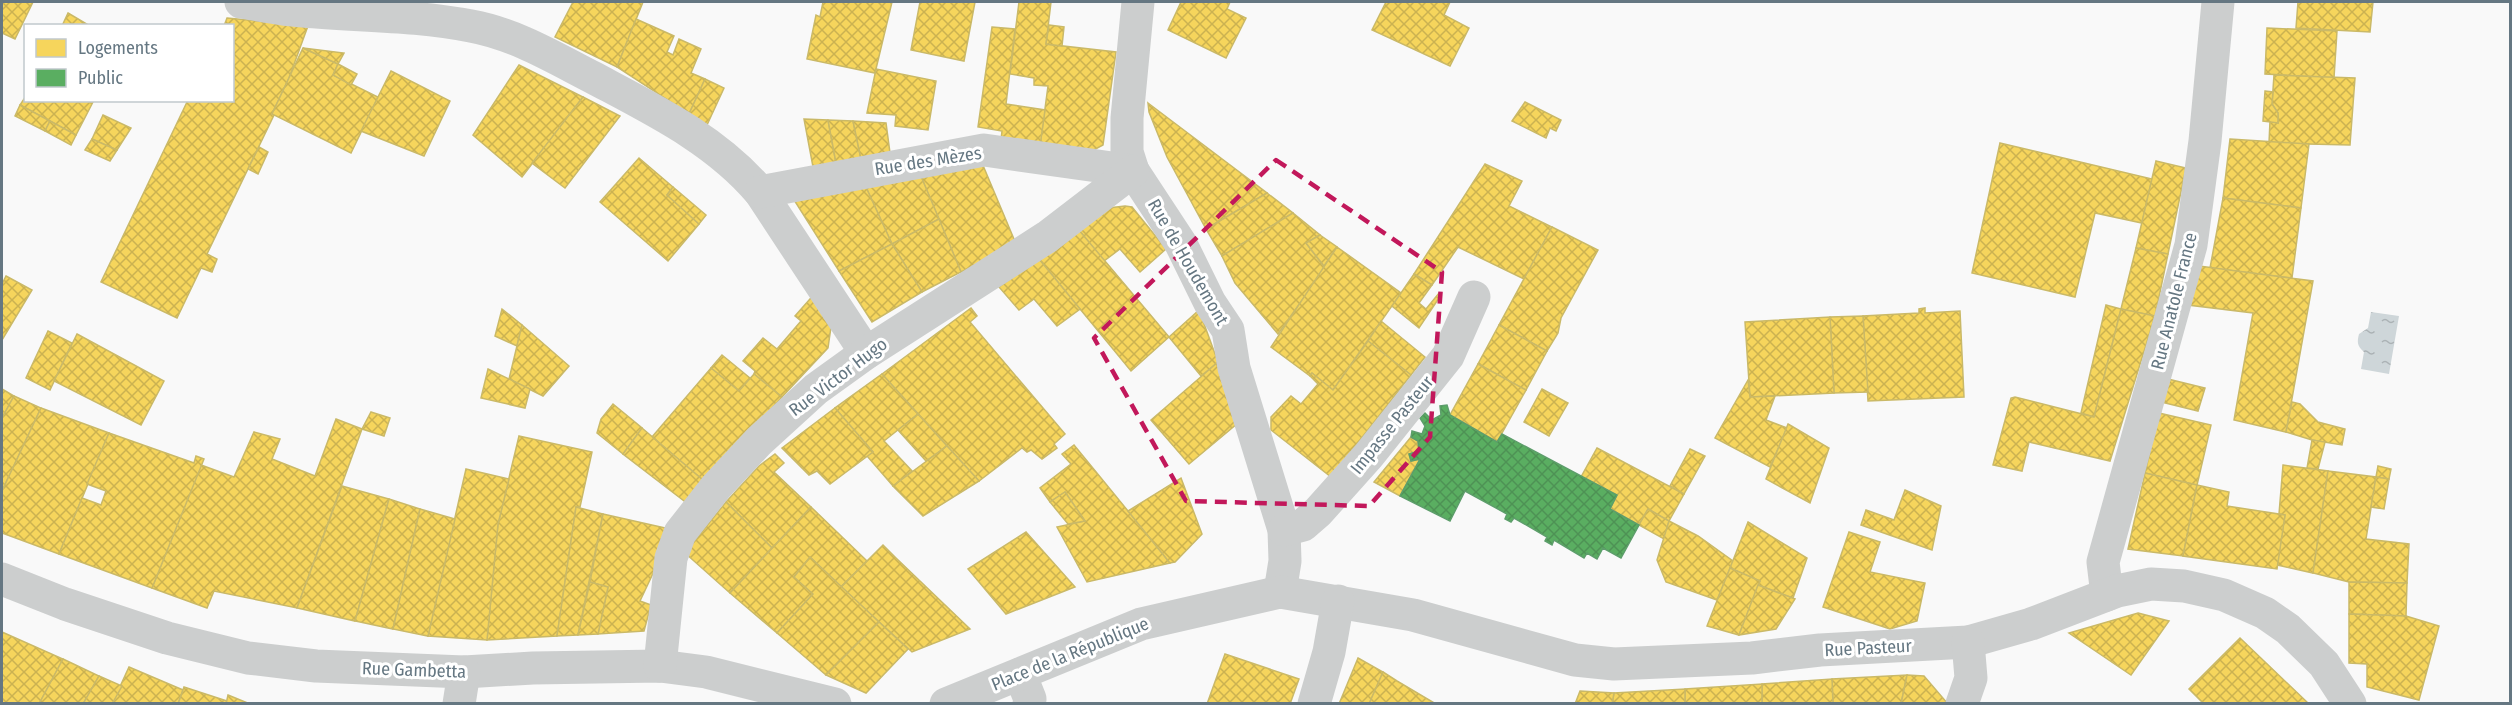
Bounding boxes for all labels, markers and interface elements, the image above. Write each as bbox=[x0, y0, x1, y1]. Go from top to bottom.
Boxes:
legend bbox=[24, 24, 234, 102]
text: Logements bbox=[78, 37, 158, 59]
text: Public bbox=[78, 67, 123, 89]
street label: Rue des Mèzes bbox=[873, 142, 983, 180]
street label: Rue de Houdemont bbox=[1143, 195, 1233, 329]
street label: Rue Anatole France bbox=[2146, 230, 2202, 372]
street label: Rue Victor Hugo bbox=[785, 333, 891, 421]
street label: Impasse Pasteur bbox=[1346, 371, 1439, 479]
street label: Place de la République bbox=[988, 612, 1152, 696]
street label: Rue Pasteur bbox=[1824, 635, 1913, 661]
street label: Rue Gambetta bbox=[362, 657, 467, 683]

